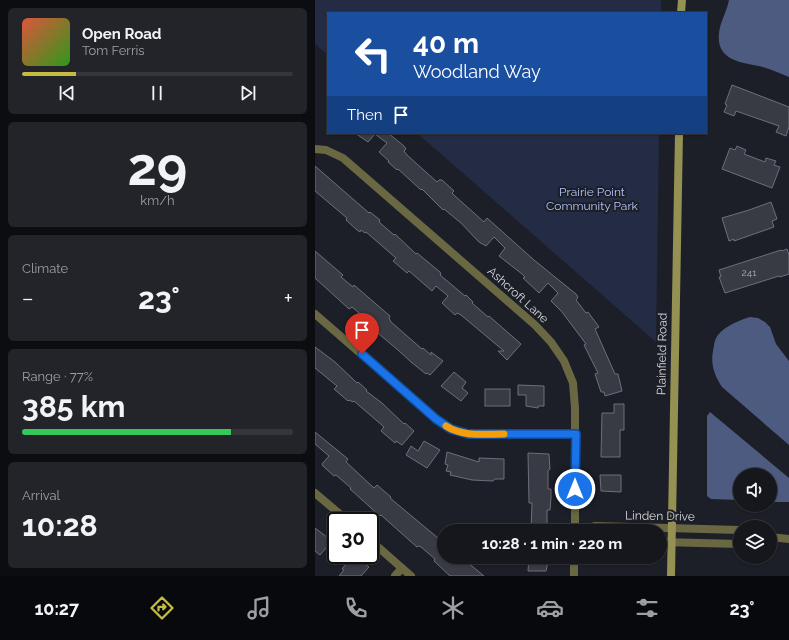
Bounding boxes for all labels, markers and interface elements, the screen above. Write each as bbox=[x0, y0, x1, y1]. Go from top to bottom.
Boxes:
text: Open Road bbox=[82, 25, 162, 43]
text: 40 m bbox=[413, 27, 479, 60]
icon: left bbox=[347, 28, 399, 80]
text: Tom Ferris bbox=[82, 43, 145, 58]
text: Woodland Way bbox=[413, 61, 541, 82]
icon: previous bbox=[56, 82, 78, 104]
icon: pause bbox=[146, 82, 168, 104]
icon: next bbox=[237, 82, 259, 104]
icon: arrive bbox=[390, 104, 412, 126]
text: Then bbox=[347, 106, 382, 124]
text: 29 bbox=[128, 136, 187, 197]
park label: Prairie Point Community Park bbox=[546, 185, 639, 213]
text: km/h bbox=[140, 193, 175, 208]
text: Climate bbox=[22, 261, 68, 276]
street label: Ashcroft Lane bbox=[485, 264, 551, 326]
house number: 241 bbox=[742, 267, 757, 278]
text: 23° bbox=[138, 281, 180, 316]
text: − bbox=[22, 285, 34, 311]
text: + bbox=[284, 285, 293, 311]
pin bbox=[345, 313, 379, 354]
street label: Plainfield Road bbox=[654, 313, 670, 395]
icon: arrive bbox=[351, 319, 373, 341]
text: Range · 77% bbox=[22, 369, 93, 384]
text: 385 km bbox=[22, 389, 125, 424]
position arrow bbox=[554, 468, 596, 510]
map controls bbox=[733, 468, 777, 564]
button: sound bbox=[733, 468, 777, 512]
text: Arrival bbox=[22, 488, 60, 503]
text: 10:28 bbox=[22, 508, 98, 543]
street label: Linden Drive bbox=[625, 508, 695, 524]
speed limit sign: 30 bbox=[327, 512, 379, 564]
button: layers bbox=[733, 520, 777, 564]
text: 10:28 · 1 min · 220 m bbox=[482, 535, 622, 553]
icon: directions bbox=[148, 594, 176, 622]
icon: music bbox=[245, 594, 273, 622]
icon: phone bbox=[342, 594, 370, 622]
icon: climate bbox=[439, 594, 467, 622]
icon: car bbox=[536, 594, 564, 622]
icon: filters bbox=[633, 594, 661, 622]
text: 10:27 bbox=[34, 598, 79, 619]
text: 23° bbox=[729, 598, 754, 619]

